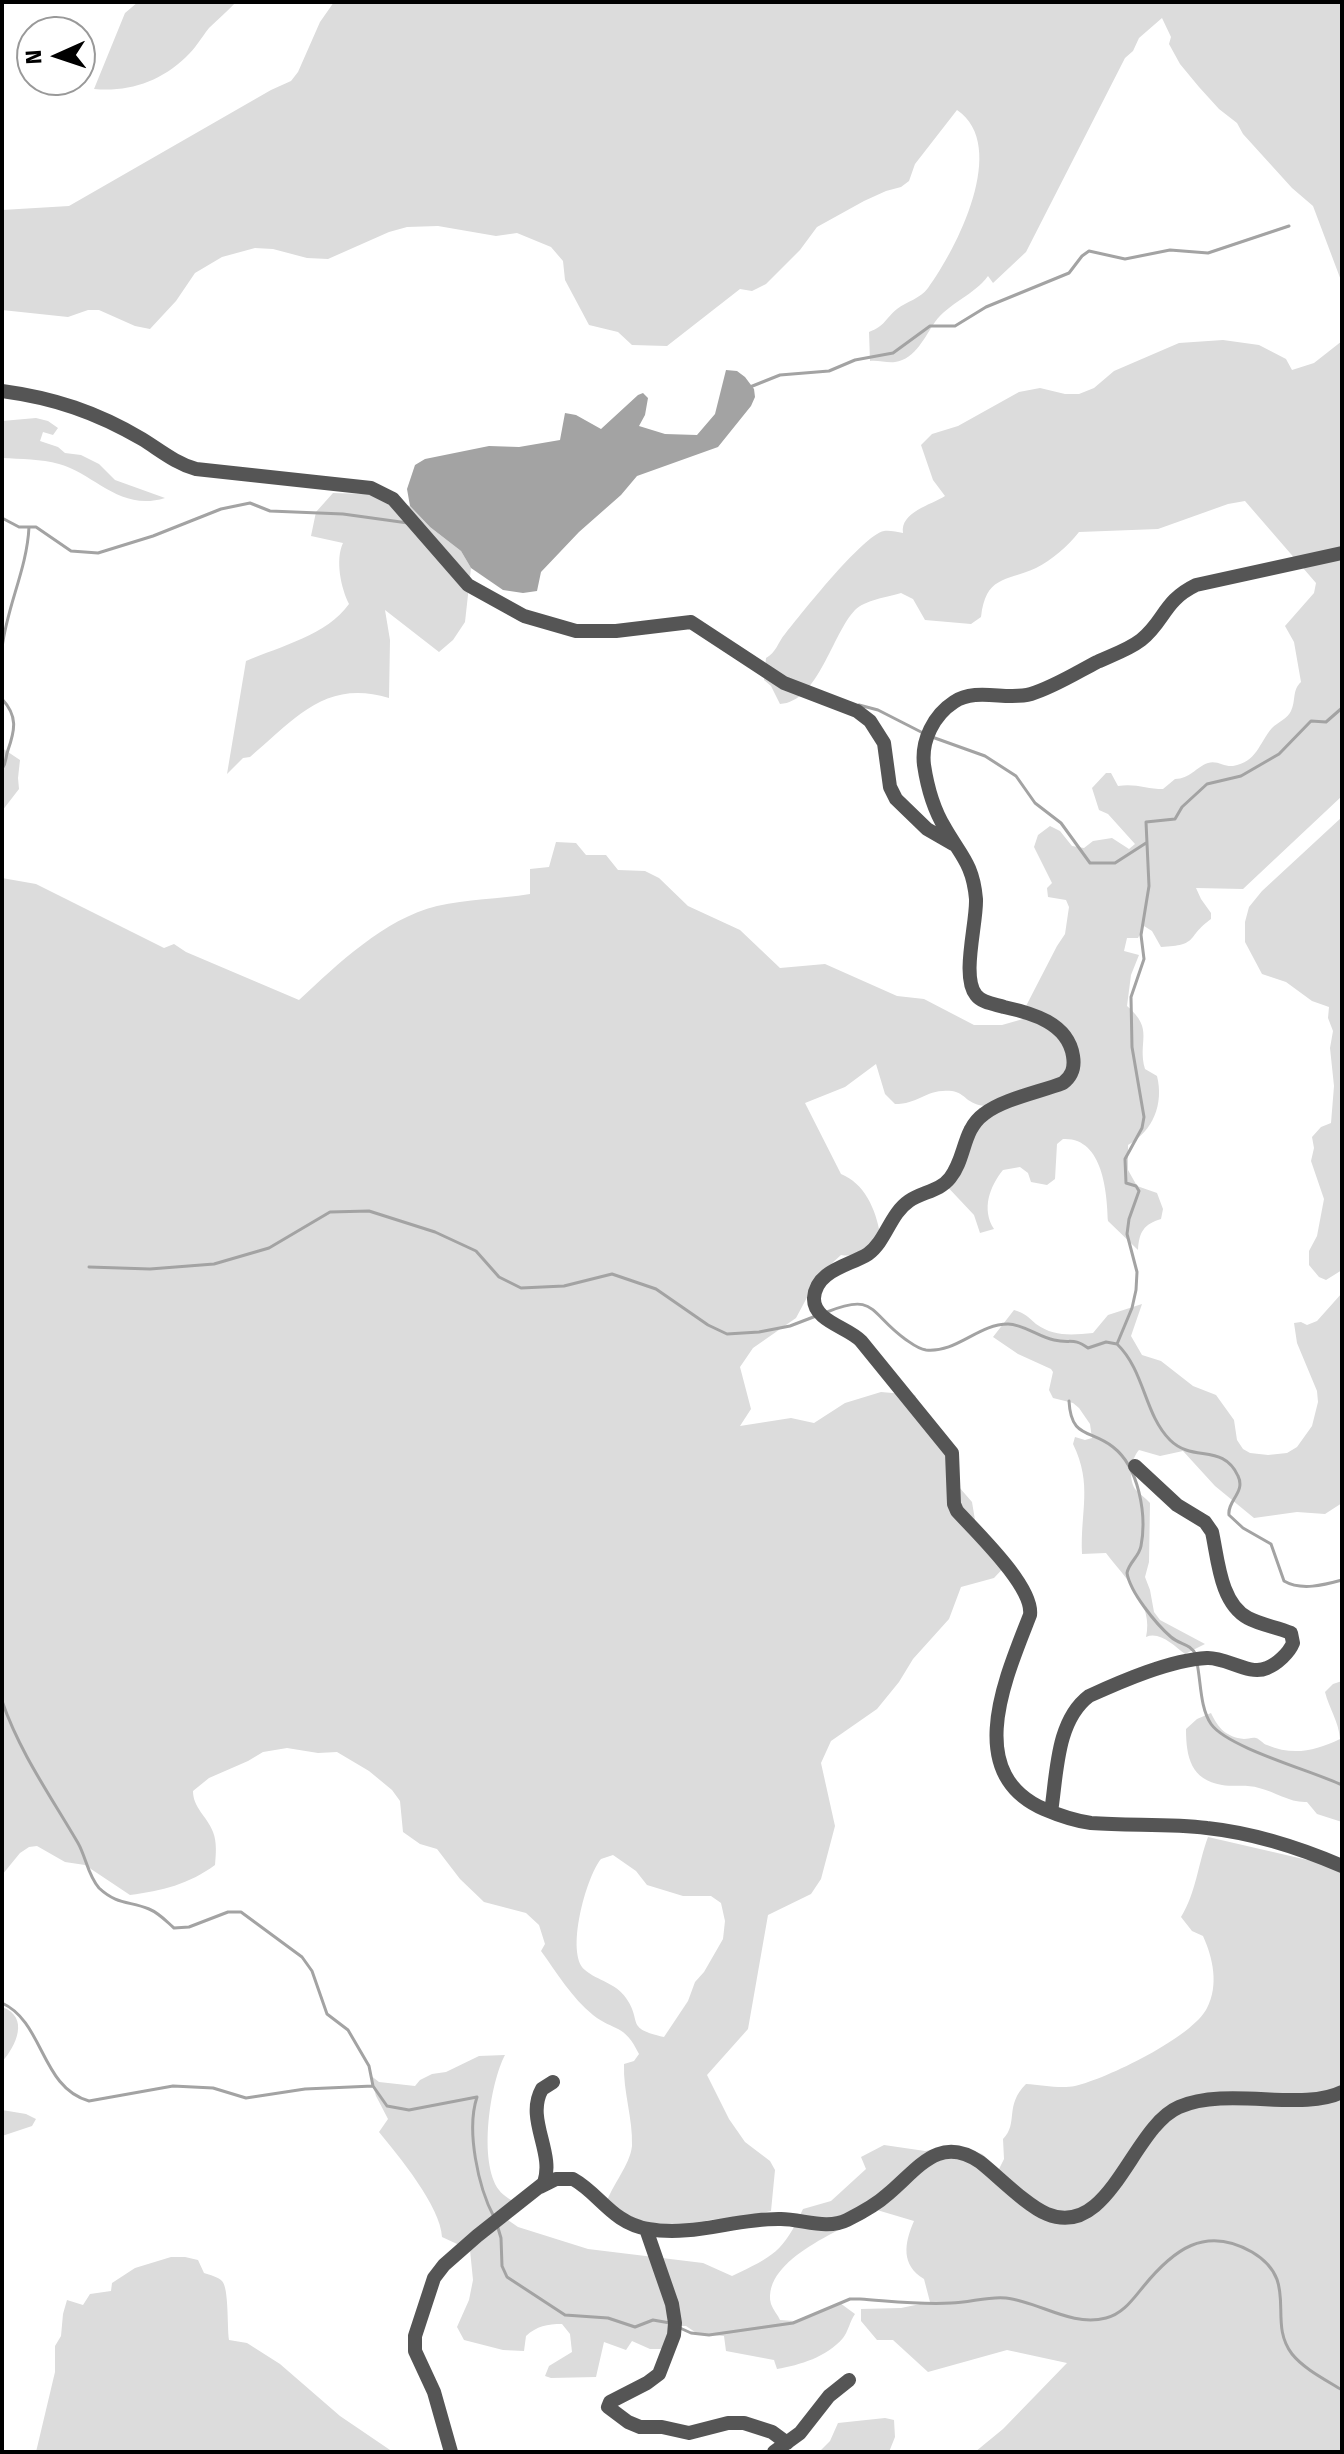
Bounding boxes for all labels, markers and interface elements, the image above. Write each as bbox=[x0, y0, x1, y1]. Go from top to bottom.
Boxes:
north arrow bbox=[16, 16, 96, 96]
text: N bbox=[20, 49, 47, 65]

